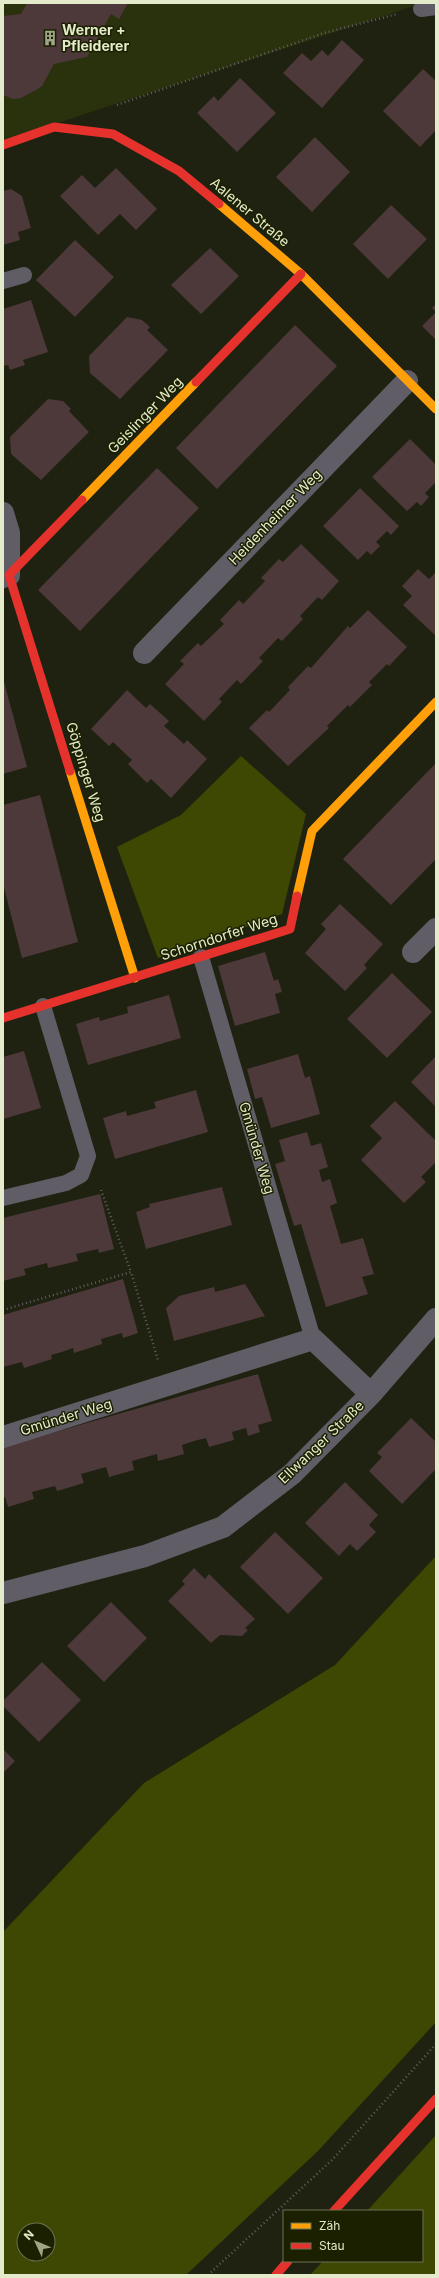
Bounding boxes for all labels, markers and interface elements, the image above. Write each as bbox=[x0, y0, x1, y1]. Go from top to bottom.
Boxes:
place label: Werner + Pfleiderer bbox=[62, 21, 129, 54]
building icon: Werner + Pfleiderer bbox=[41, 29, 59, 47]
street label: Aalener Straße bbox=[207, 174, 293, 250]
street label: Geislinger Weg bbox=[104, 373, 186, 457]
street label: Heidenheimer Weg bbox=[225, 465, 325, 568]
street label: Göppinger Weg bbox=[63, 720, 110, 824]
street label: Schorndorfer Weg bbox=[158, 910, 279, 963]
street label: Gmünder Weg bbox=[236, 1100, 279, 1196]
street label: Gmünder Weg bbox=[18, 1394, 114, 1439]
street label: Ellwanger Straße bbox=[274, 1397, 367, 1487]
legend bbox=[283, 2210, 423, 2262]
text: Zäh bbox=[319, 2218, 340, 2233]
north arrow bbox=[16, 2222, 56, 2262]
text: N bbox=[21, 2227, 37, 2243]
text: Stau bbox=[319, 2238, 345, 2253]

